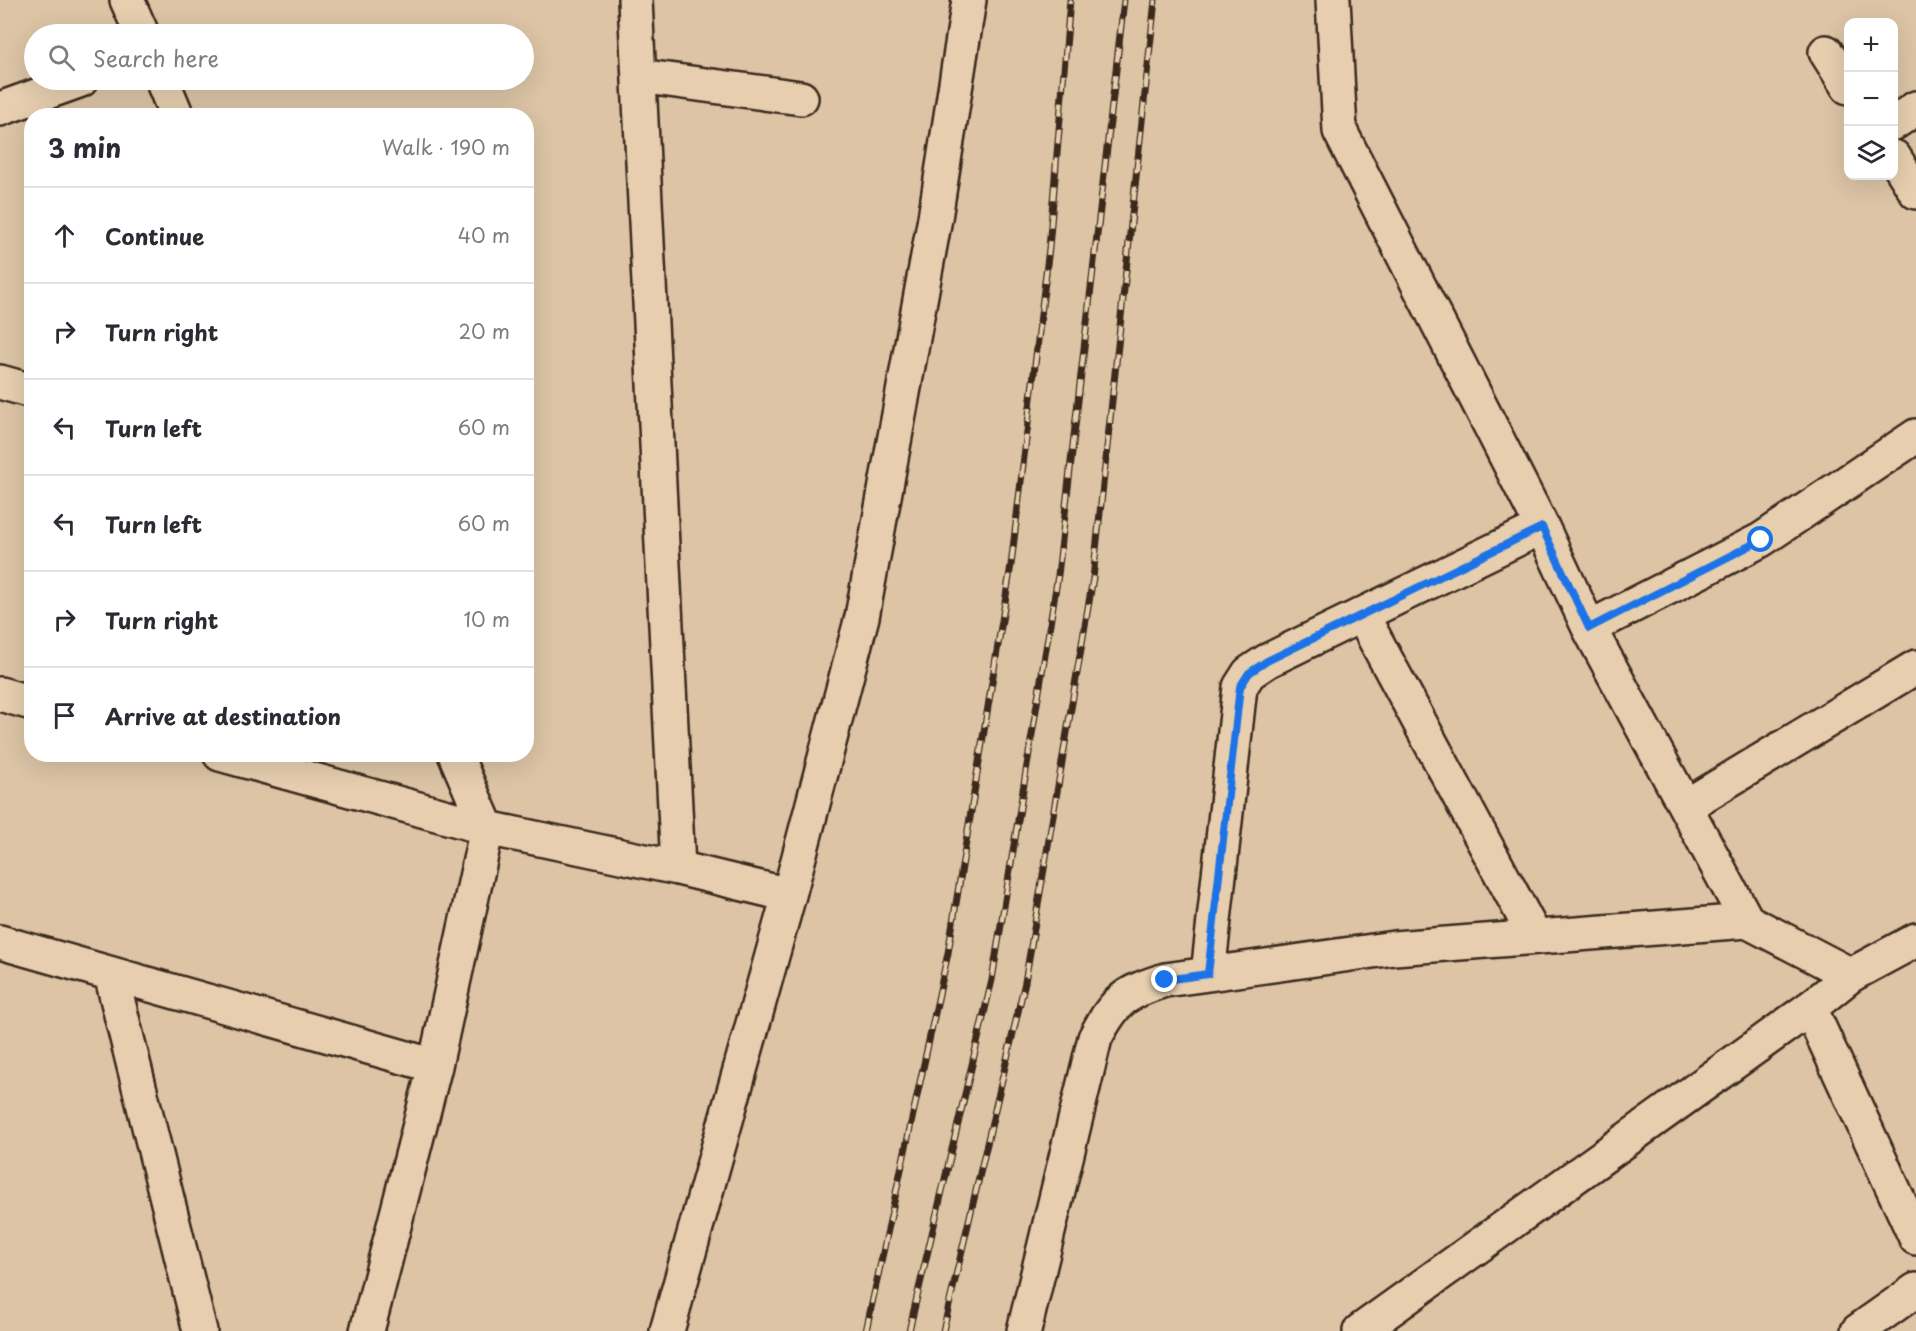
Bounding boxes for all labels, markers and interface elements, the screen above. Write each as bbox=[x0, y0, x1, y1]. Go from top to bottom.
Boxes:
map controls bbox=[1844, 18, 1898, 180]
button: + bbox=[1844, 18, 1898, 72]
search box bbox=[24, 24, 534, 90]
icon: search bbox=[45, 41, 78, 74]
text: Search here bbox=[93, 41, 219, 74]
button: − bbox=[1844, 72, 1898, 126]
button: layers bbox=[1844, 126, 1898, 180]
text: 3 min bbox=[48, 128, 121, 167]
text: Walk · 190 m bbox=[382, 132, 510, 162]
icon: ahead bbox=[48, 219, 81, 252]
text: Continue bbox=[105, 219, 204, 252]
text: 40 m bbox=[458, 220, 510, 250]
icon: right bbox=[48, 315, 81, 348]
text: Turn right bbox=[105, 315, 218, 348]
text: 20 m bbox=[458, 316, 510, 346]
icon: left bbox=[48, 411, 81, 444]
text: Turn left bbox=[105, 411, 202, 444]
text: 60 m bbox=[458, 412, 510, 442]
icon: left bbox=[48, 507, 81, 540]
text: Turn left bbox=[105, 507, 202, 540]
text: 60 m bbox=[458, 508, 510, 538]
route start bbox=[1747, 526, 1773, 552]
icon: right bbox=[48, 603, 81, 636]
text: Turn right bbox=[105, 603, 218, 636]
text: 10 m bbox=[463, 604, 510, 634]
icon: arrive bbox=[48, 699, 81, 732]
text: Arrive at destination bbox=[105, 699, 341, 732]
route end bbox=[1151, 966, 1177, 992]

